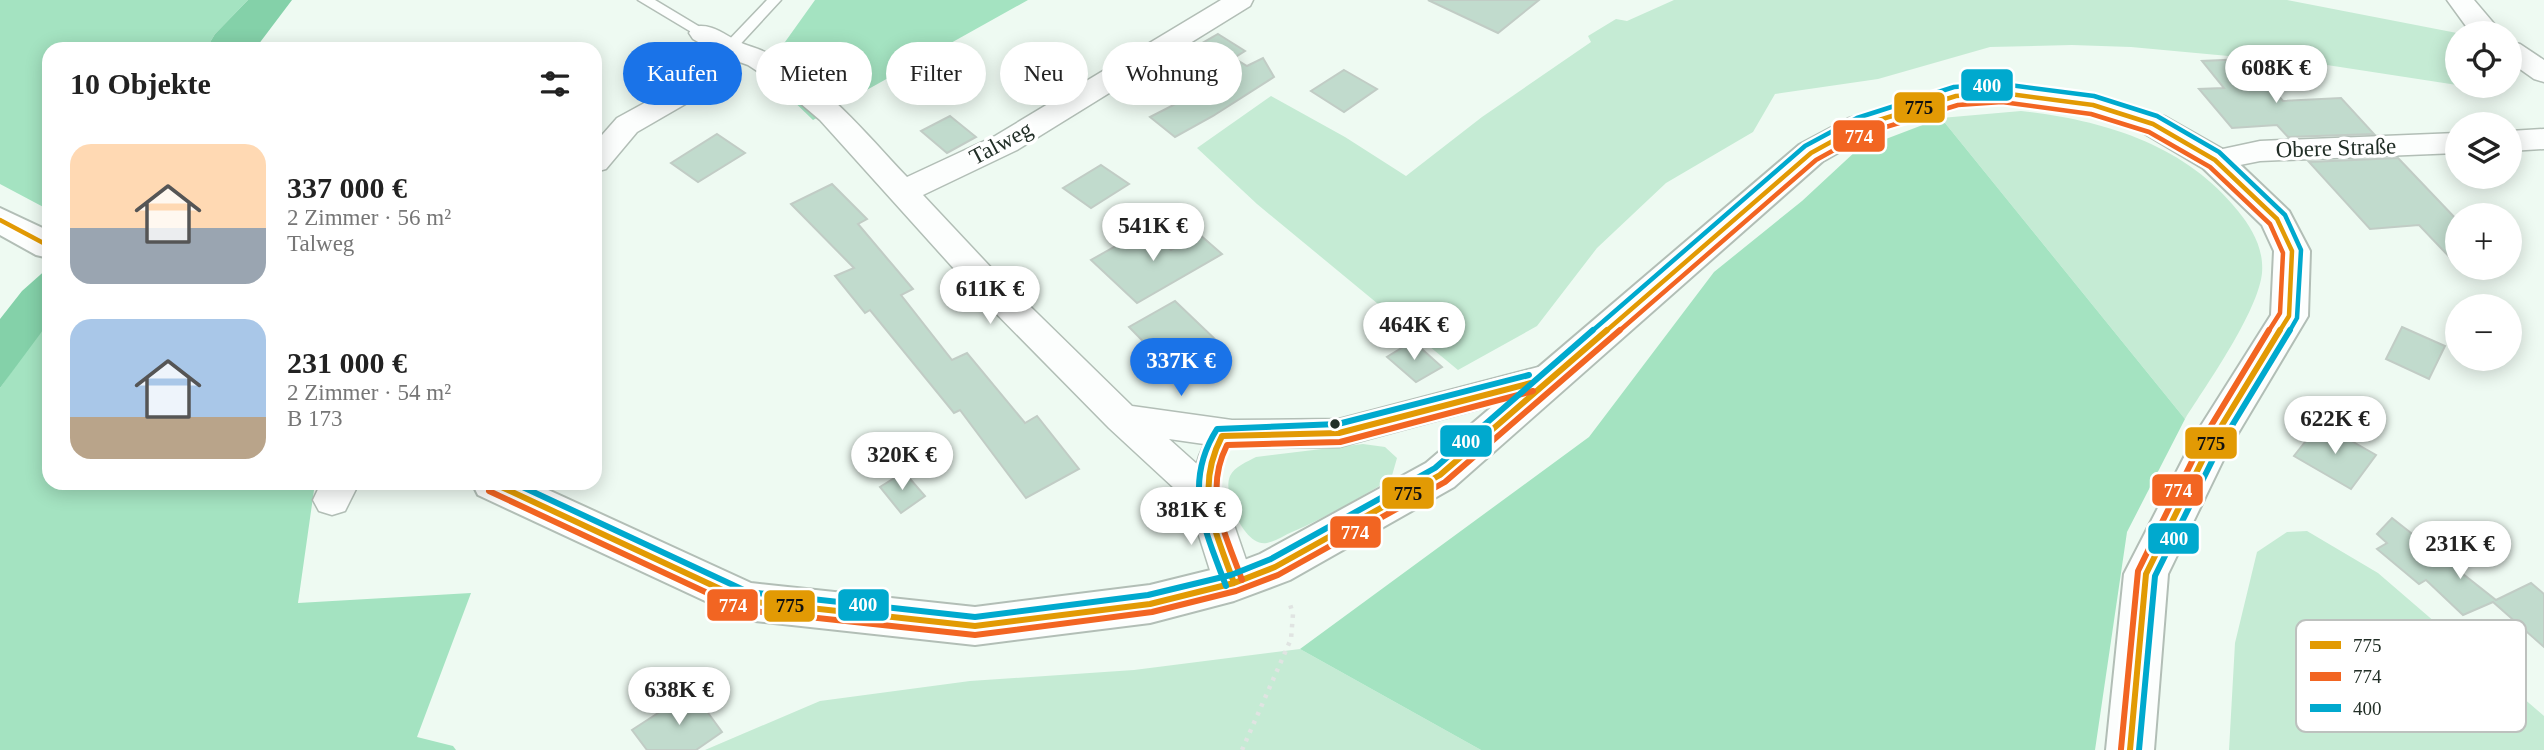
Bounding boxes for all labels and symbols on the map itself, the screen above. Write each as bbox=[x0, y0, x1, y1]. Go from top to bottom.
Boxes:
pin: 608K € bbox=[2219, 46, 2333, 105]
line badge: 400 bbox=[1960, 68, 2014, 102]
text: 400 bbox=[1973, 75, 2001, 96]
line badge: 775 bbox=[1893, 91, 1946, 124]
text: 775 bbox=[1905, 97, 1933, 118]
street label: Talweg bbox=[965, 116, 1037, 170]
line badge: 774 bbox=[1832, 119, 1886, 153]
text: 774 bbox=[1845, 126, 1874, 147]
street label: Obere Straße bbox=[2275, 133, 2397, 163]
pin: 541K € bbox=[1096, 204, 1210, 263]
pin: 611K € bbox=[933, 266, 1047, 326]
pin: 464K € bbox=[1357, 302, 1471, 362]
pin: 337K € bbox=[1124, 338, 1238, 398]
pin: 622K € bbox=[2278, 396, 2392, 456]
unlabelled marker bbox=[1328, 417, 1342, 431]
line badge: 400 bbox=[1439, 424, 1493, 458]
line badge: 775 bbox=[2184, 426, 2238, 460]
text: 400 bbox=[1452, 431, 1480, 452]
pin: 320K € bbox=[845, 433, 959, 492]
text: 775 bbox=[2197, 433, 2225, 454]
line badge: 774 bbox=[2151, 473, 2204, 507]
line badge: 775 bbox=[1381, 476, 1435, 510]
text: 774 bbox=[2164, 480, 2193, 501]
text: 775 bbox=[1394, 483, 1422, 504]
pin: 381K € bbox=[1134, 488, 1248, 547]
line badge: 774 bbox=[1329, 515, 1382, 549]
text: 774 bbox=[1341, 522, 1370, 543]
line badge: 400 bbox=[2147, 522, 2200, 555]
pin: 231K € bbox=[2403, 522, 2517, 581]
text: 400 bbox=[2160, 528, 2188, 549]
line badge: 774 bbox=[706, 588, 759, 622]
line badge: 400 bbox=[837, 588, 890, 622]
line badge: 775 bbox=[763, 589, 816, 623]
text: 400 bbox=[849, 594, 877, 615]
text: 774 bbox=[719, 595, 748, 616]
text: 775 bbox=[776, 595, 804, 616]
legend bbox=[2296, 620, 2526, 732]
text: 775 bbox=[2353, 635, 2382, 656]
text: 774 bbox=[2353, 666, 2382, 687]
pin: 638K € bbox=[622, 668, 736, 727]
text: 400 bbox=[2353, 698, 2382, 719]

